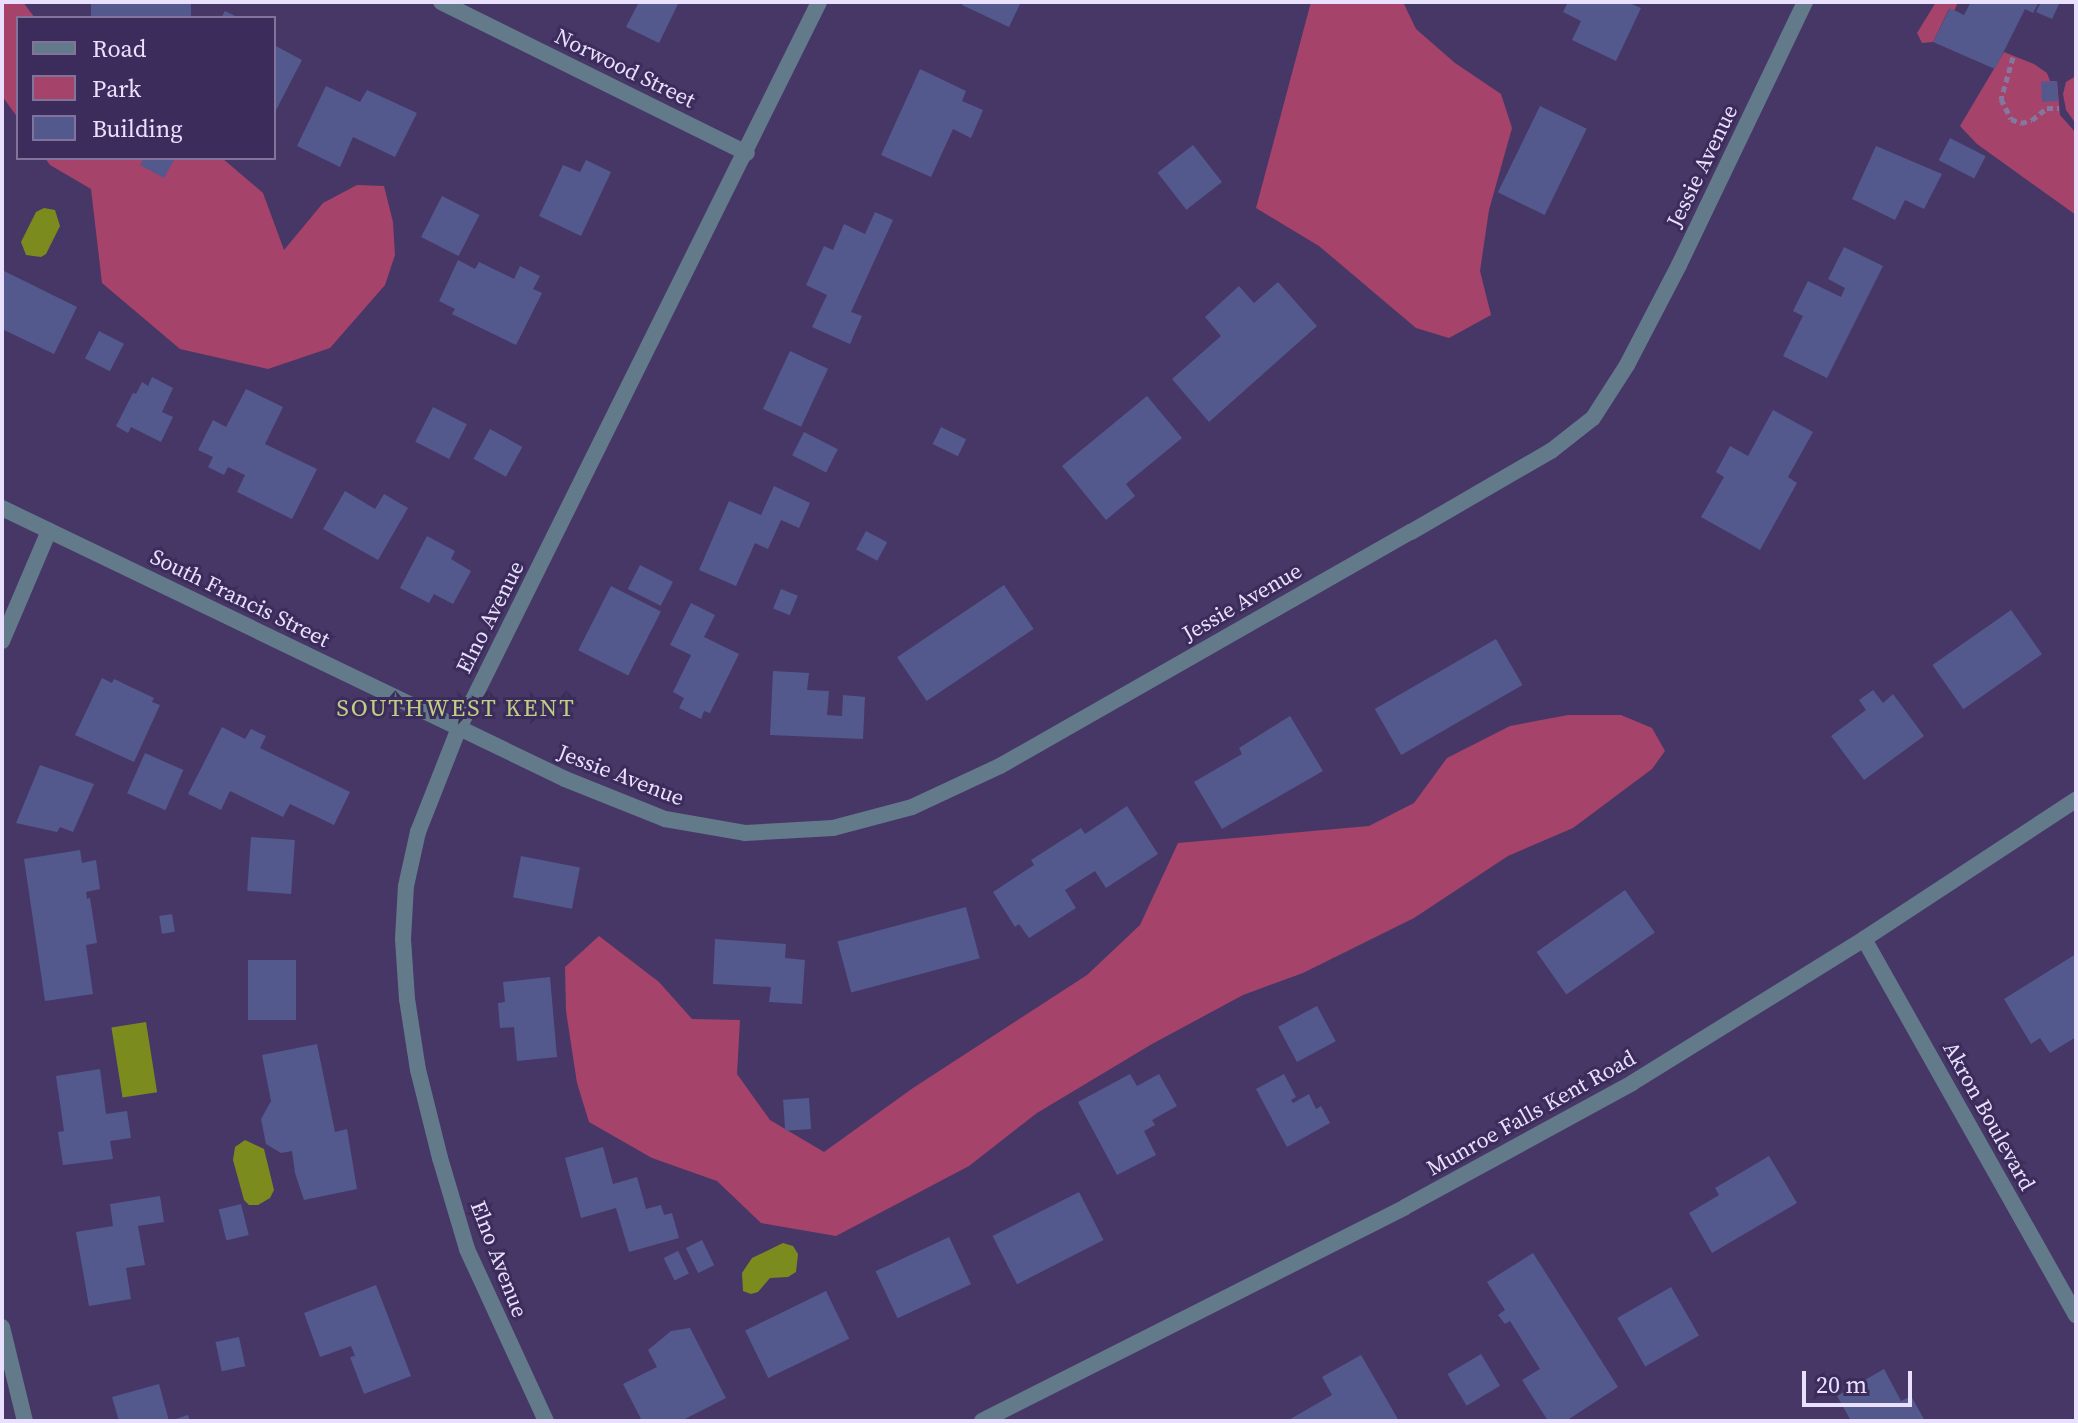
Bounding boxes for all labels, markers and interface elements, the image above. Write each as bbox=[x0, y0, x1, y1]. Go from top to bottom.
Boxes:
legend bbox=[16, 16, 276, 160]
street label: Norwood Street bbox=[551, 23, 699, 113]
text: Road bbox=[92, 32, 146, 65]
text: Park bbox=[92, 72, 141, 105]
street label: Jessie Avenue bbox=[1661, 100, 1743, 232]
text: Building bbox=[92, 112, 183, 145]
street label: South Francis Street bbox=[146, 543, 334, 653]
street label: Elno Avenue bbox=[450, 556, 530, 678]
street label: Jessie Avenue bbox=[1178, 557, 1306, 647]
district label: SOUTHWEST KENT bbox=[336, 694, 576, 722]
street label: Jessie Avenue bbox=[554, 739, 688, 811]
street label: Akron Boulevard bbox=[1937, 1037, 2041, 1195]
street label: Munroe Falls Kent Road bbox=[1422, 1045, 1640, 1181]
street label: Elno Avenue bbox=[465, 1197, 533, 1321]
scale bar bbox=[1806, 1355, 1916, 1405]
text: 20 m bbox=[1816, 1368, 1867, 1401]

